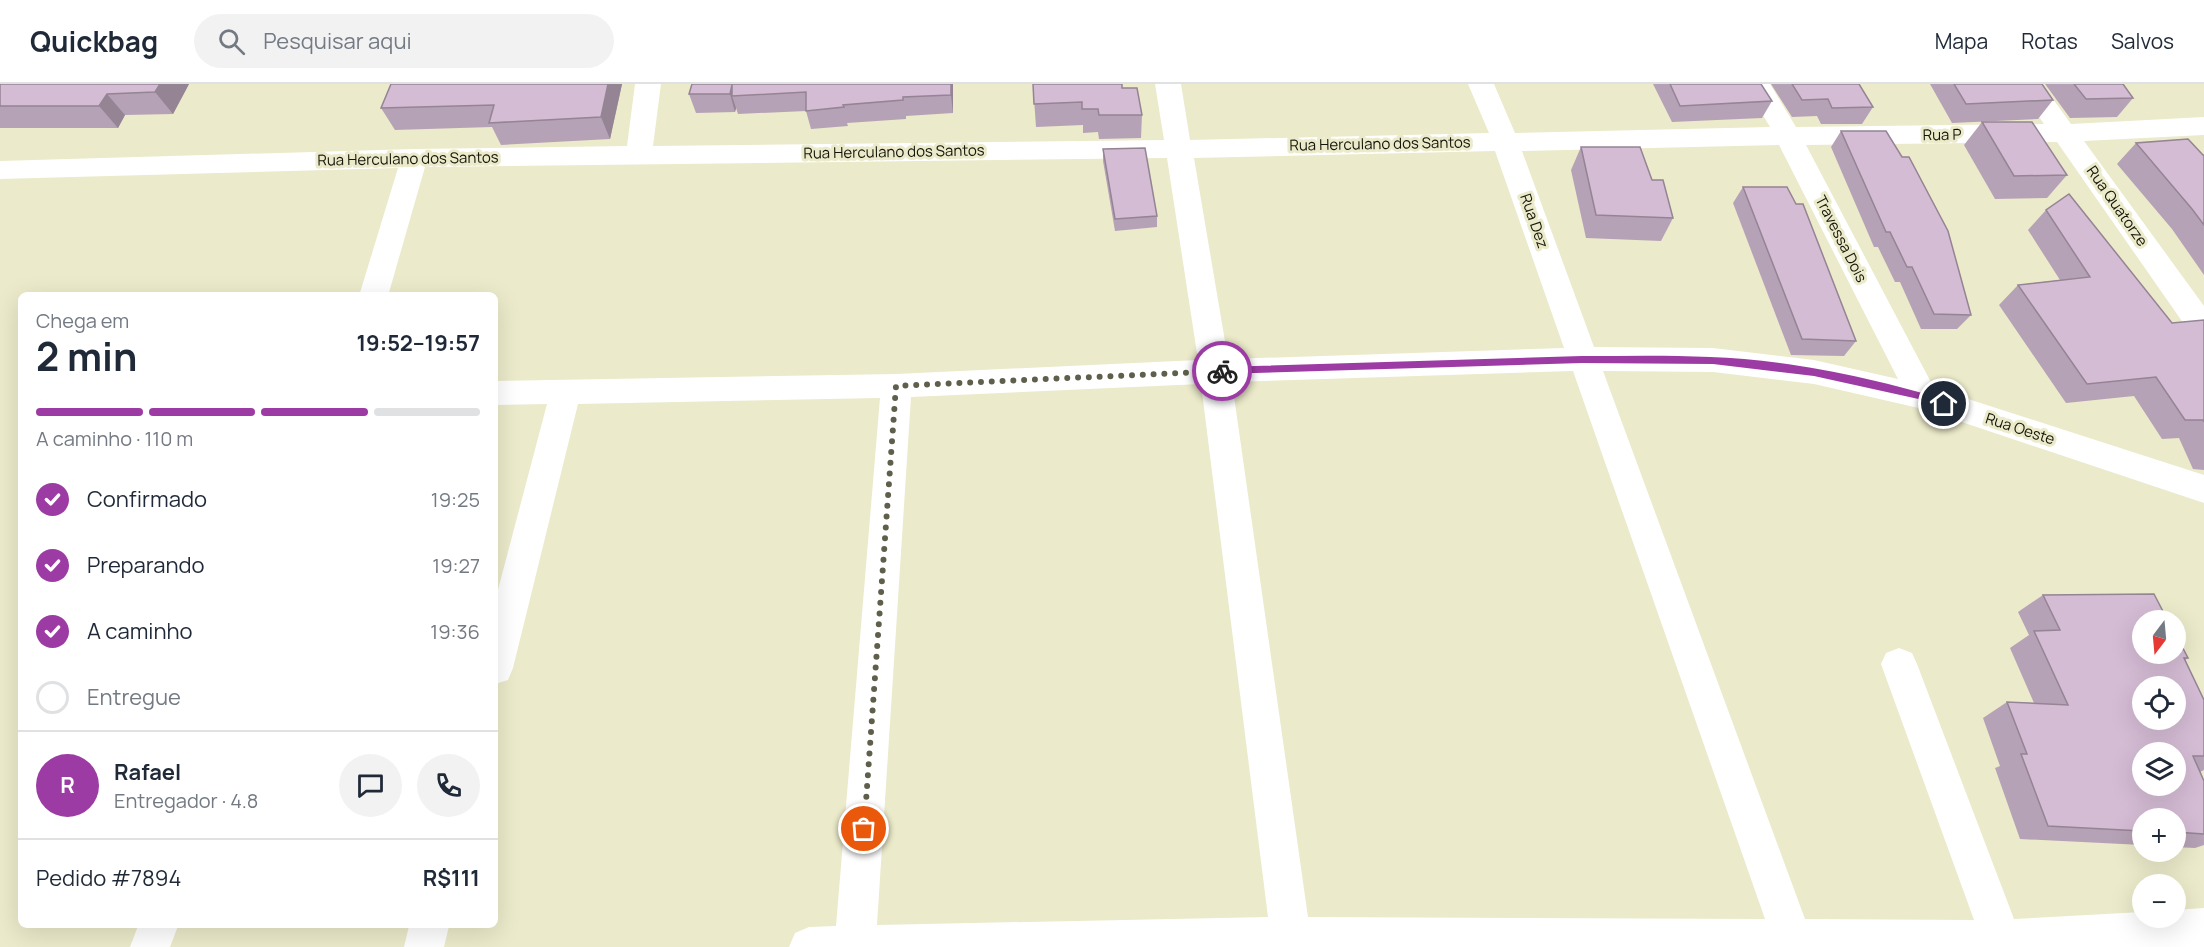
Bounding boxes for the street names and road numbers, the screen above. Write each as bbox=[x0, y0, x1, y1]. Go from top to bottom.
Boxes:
street label: Rua P bbox=[1922, 124, 1962, 145]
street label: Rua Herculano dos Santos bbox=[1289, 131, 1471, 156]
street label: Rua Herculano dos Santos bbox=[803, 139, 985, 164]
street label: Rua Herculano dos Santos bbox=[317, 146, 499, 171]
street label: Rua Quatorze bbox=[2082, 161, 2153, 250]
street label: Rua Dez bbox=[1515, 191, 1554, 251]
street label: Travessa Dois bbox=[1811, 192, 1872, 286]
street label: Rua Oeste bbox=[1983, 407, 2058, 450]

